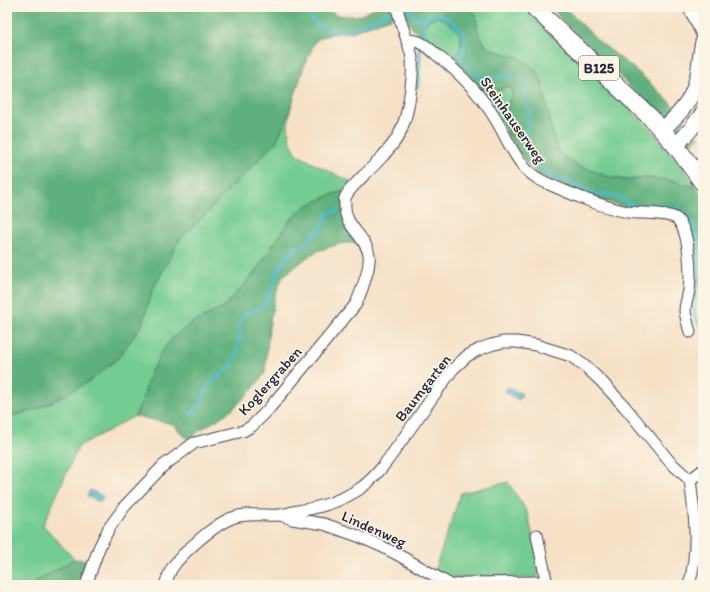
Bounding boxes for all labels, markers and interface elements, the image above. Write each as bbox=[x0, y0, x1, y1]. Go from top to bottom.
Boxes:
road number: B125 bbox=[579, 56, 619, 80]
street label: Steinhauserweg bbox=[476, 73, 550, 167]
street label: Koglergraben bbox=[234, 342, 306, 419]
street label: Baumgarten bbox=[391, 351, 455, 425]
street label: Lindenweg bbox=[339, 507, 409, 551]

